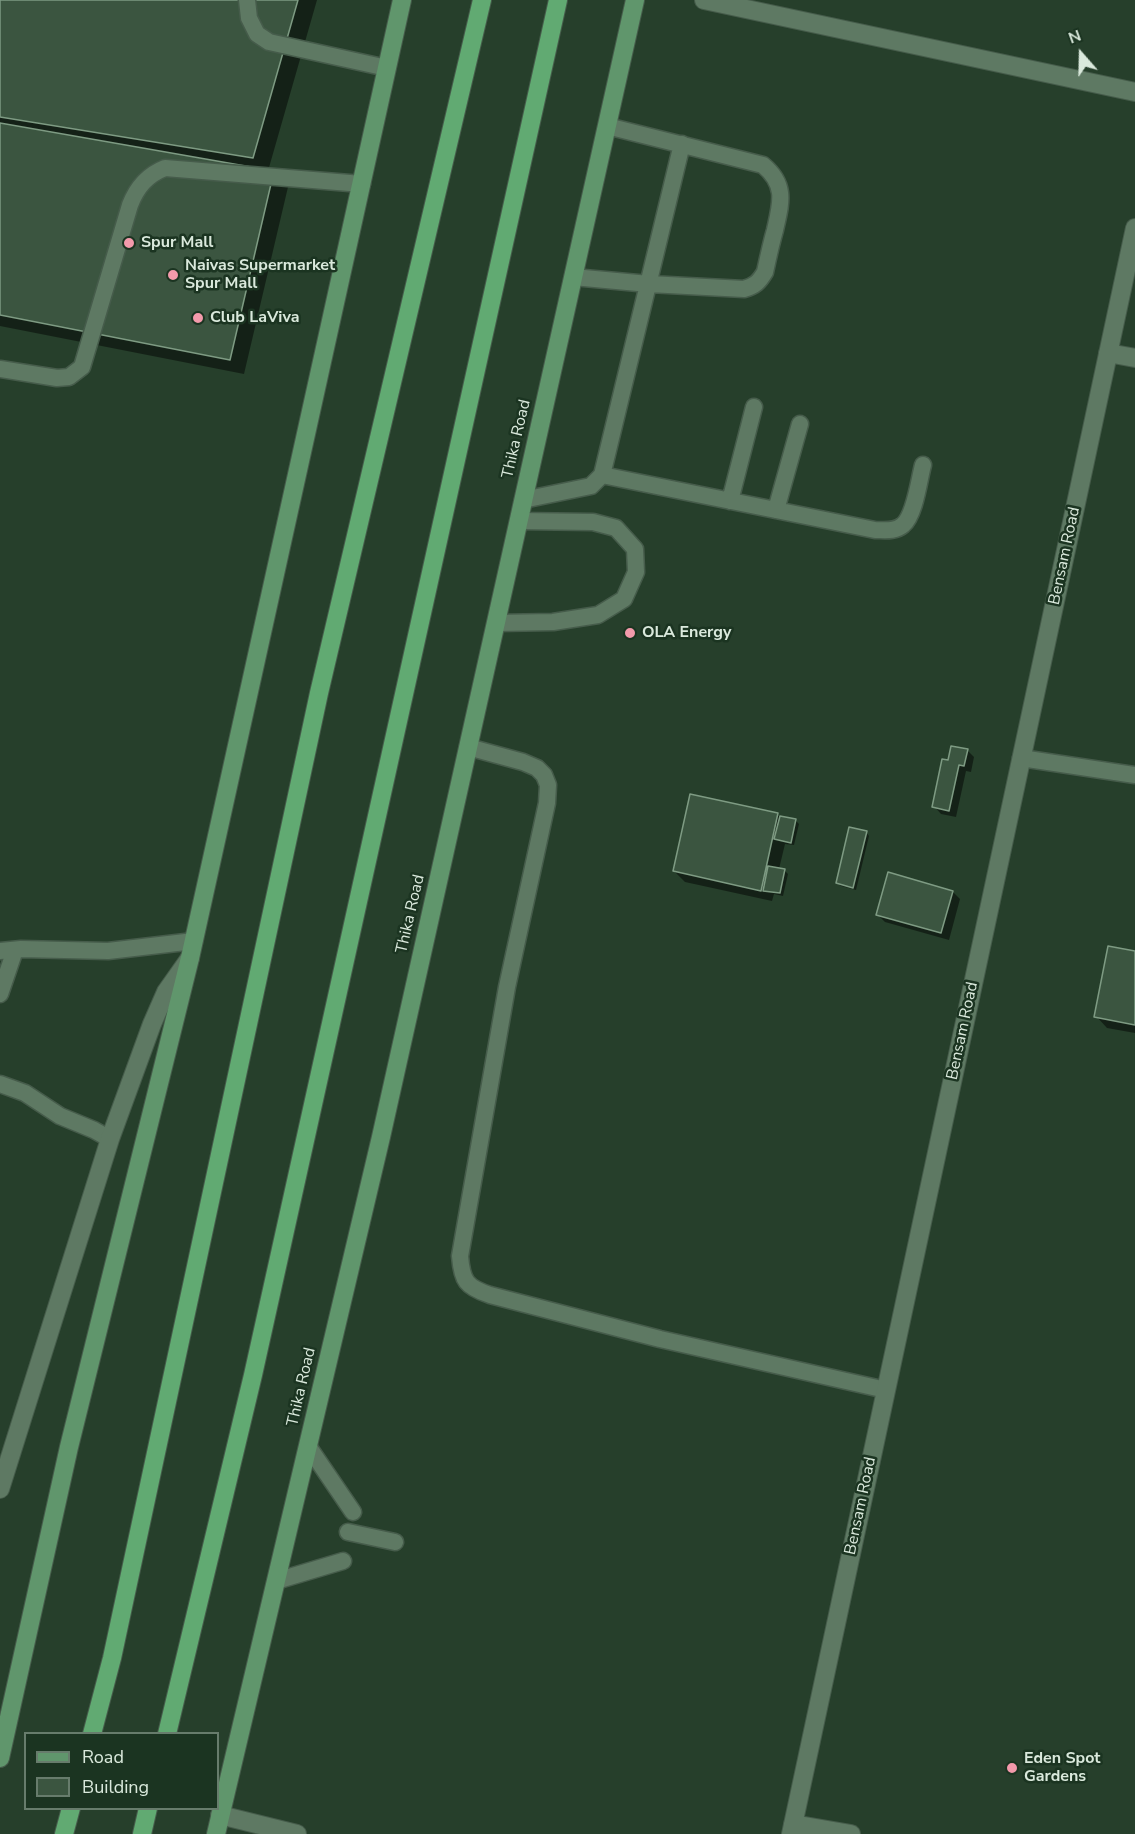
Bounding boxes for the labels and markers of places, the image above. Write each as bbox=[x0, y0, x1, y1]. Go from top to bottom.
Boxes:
place label: Spur Mall bbox=[141, 233, 213, 253]
marker: Spur Mall bbox=[122, 236, 136, 250]
place label: Naivas Supermarket Spur Mall bbox=[185, 256, 335, 294]
marker: Naivas Supermarket Spur Mall bbox=[166, 268, 180, 282]
place label: Club LaViva bbox=[210, 308, 299, 328]
marker: Club LaViva bbox=[191, 311, 205, 325]
place label: OLA Energy bbox=[642, 623, 731, 643]
marker: OLA Energy bbox=[623, 626, 637, 640]
place label: Eden Spot Gardens bbox=[1024, 1749, 1100, 1787]
marker: Eden Spot Gardens bbox=[1005, 1761, 1019, 1775]

